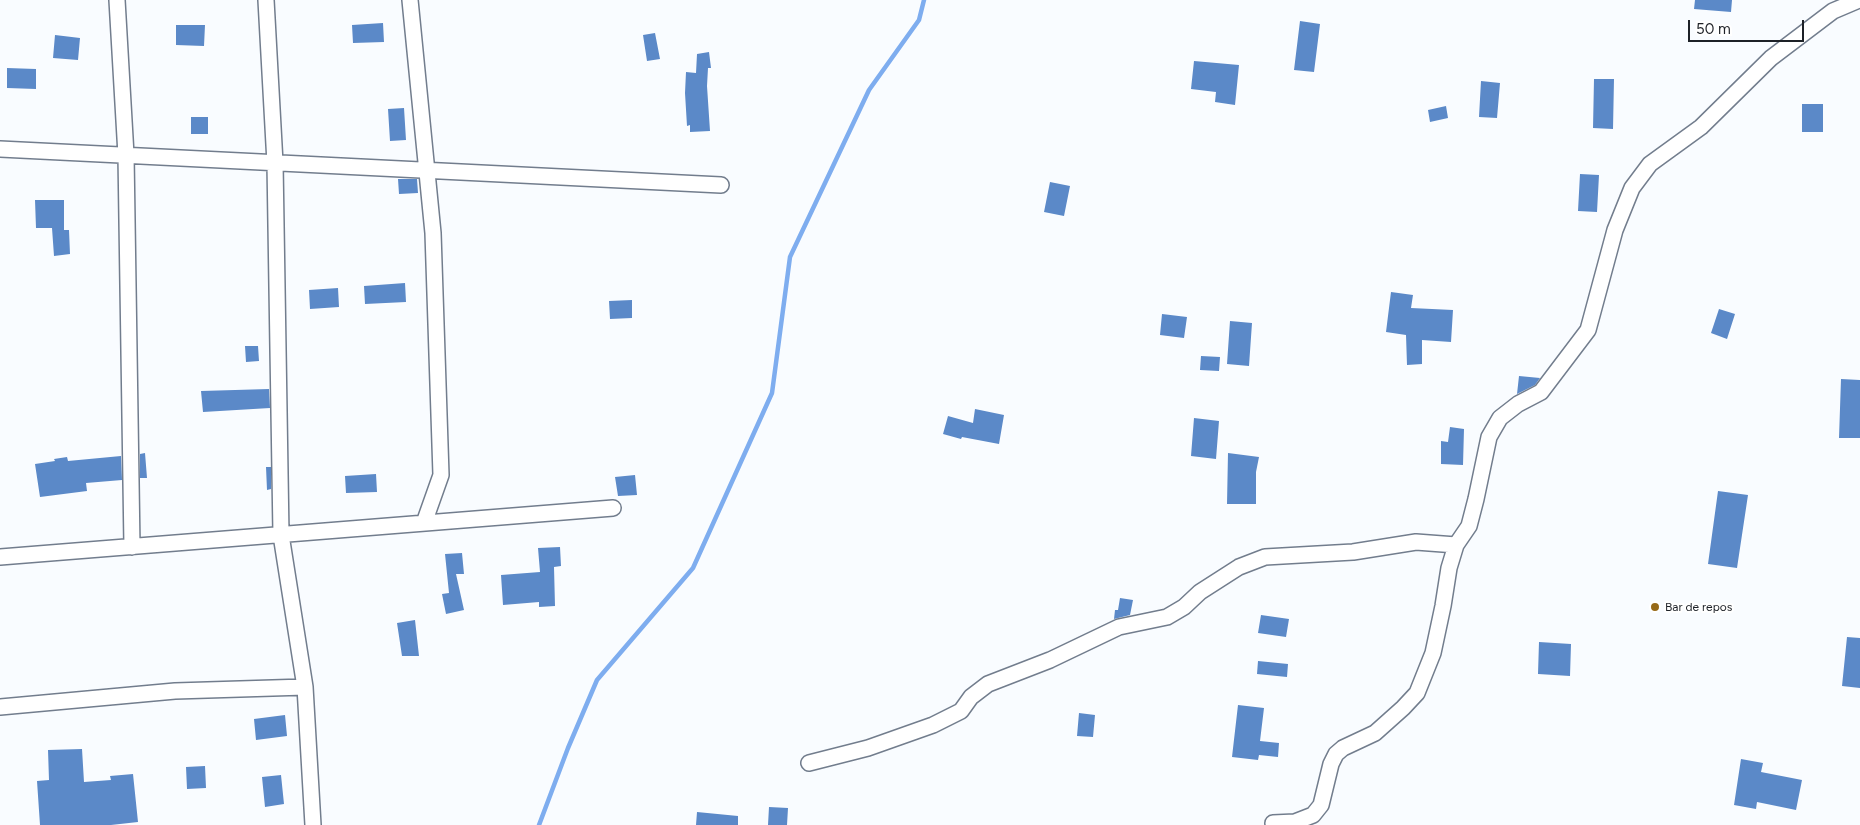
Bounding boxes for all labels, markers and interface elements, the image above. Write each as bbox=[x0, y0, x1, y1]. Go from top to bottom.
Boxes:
scale bar bbox=[1690, 10, 1806, 42]
text: 50 m bbox=[1696, 20, 1731, 38]
place label: Bar de repos bbox=[1665, 600, 1732, 614]
marker: Bar de repos bbox=[1649, 601, 1661, 613]

